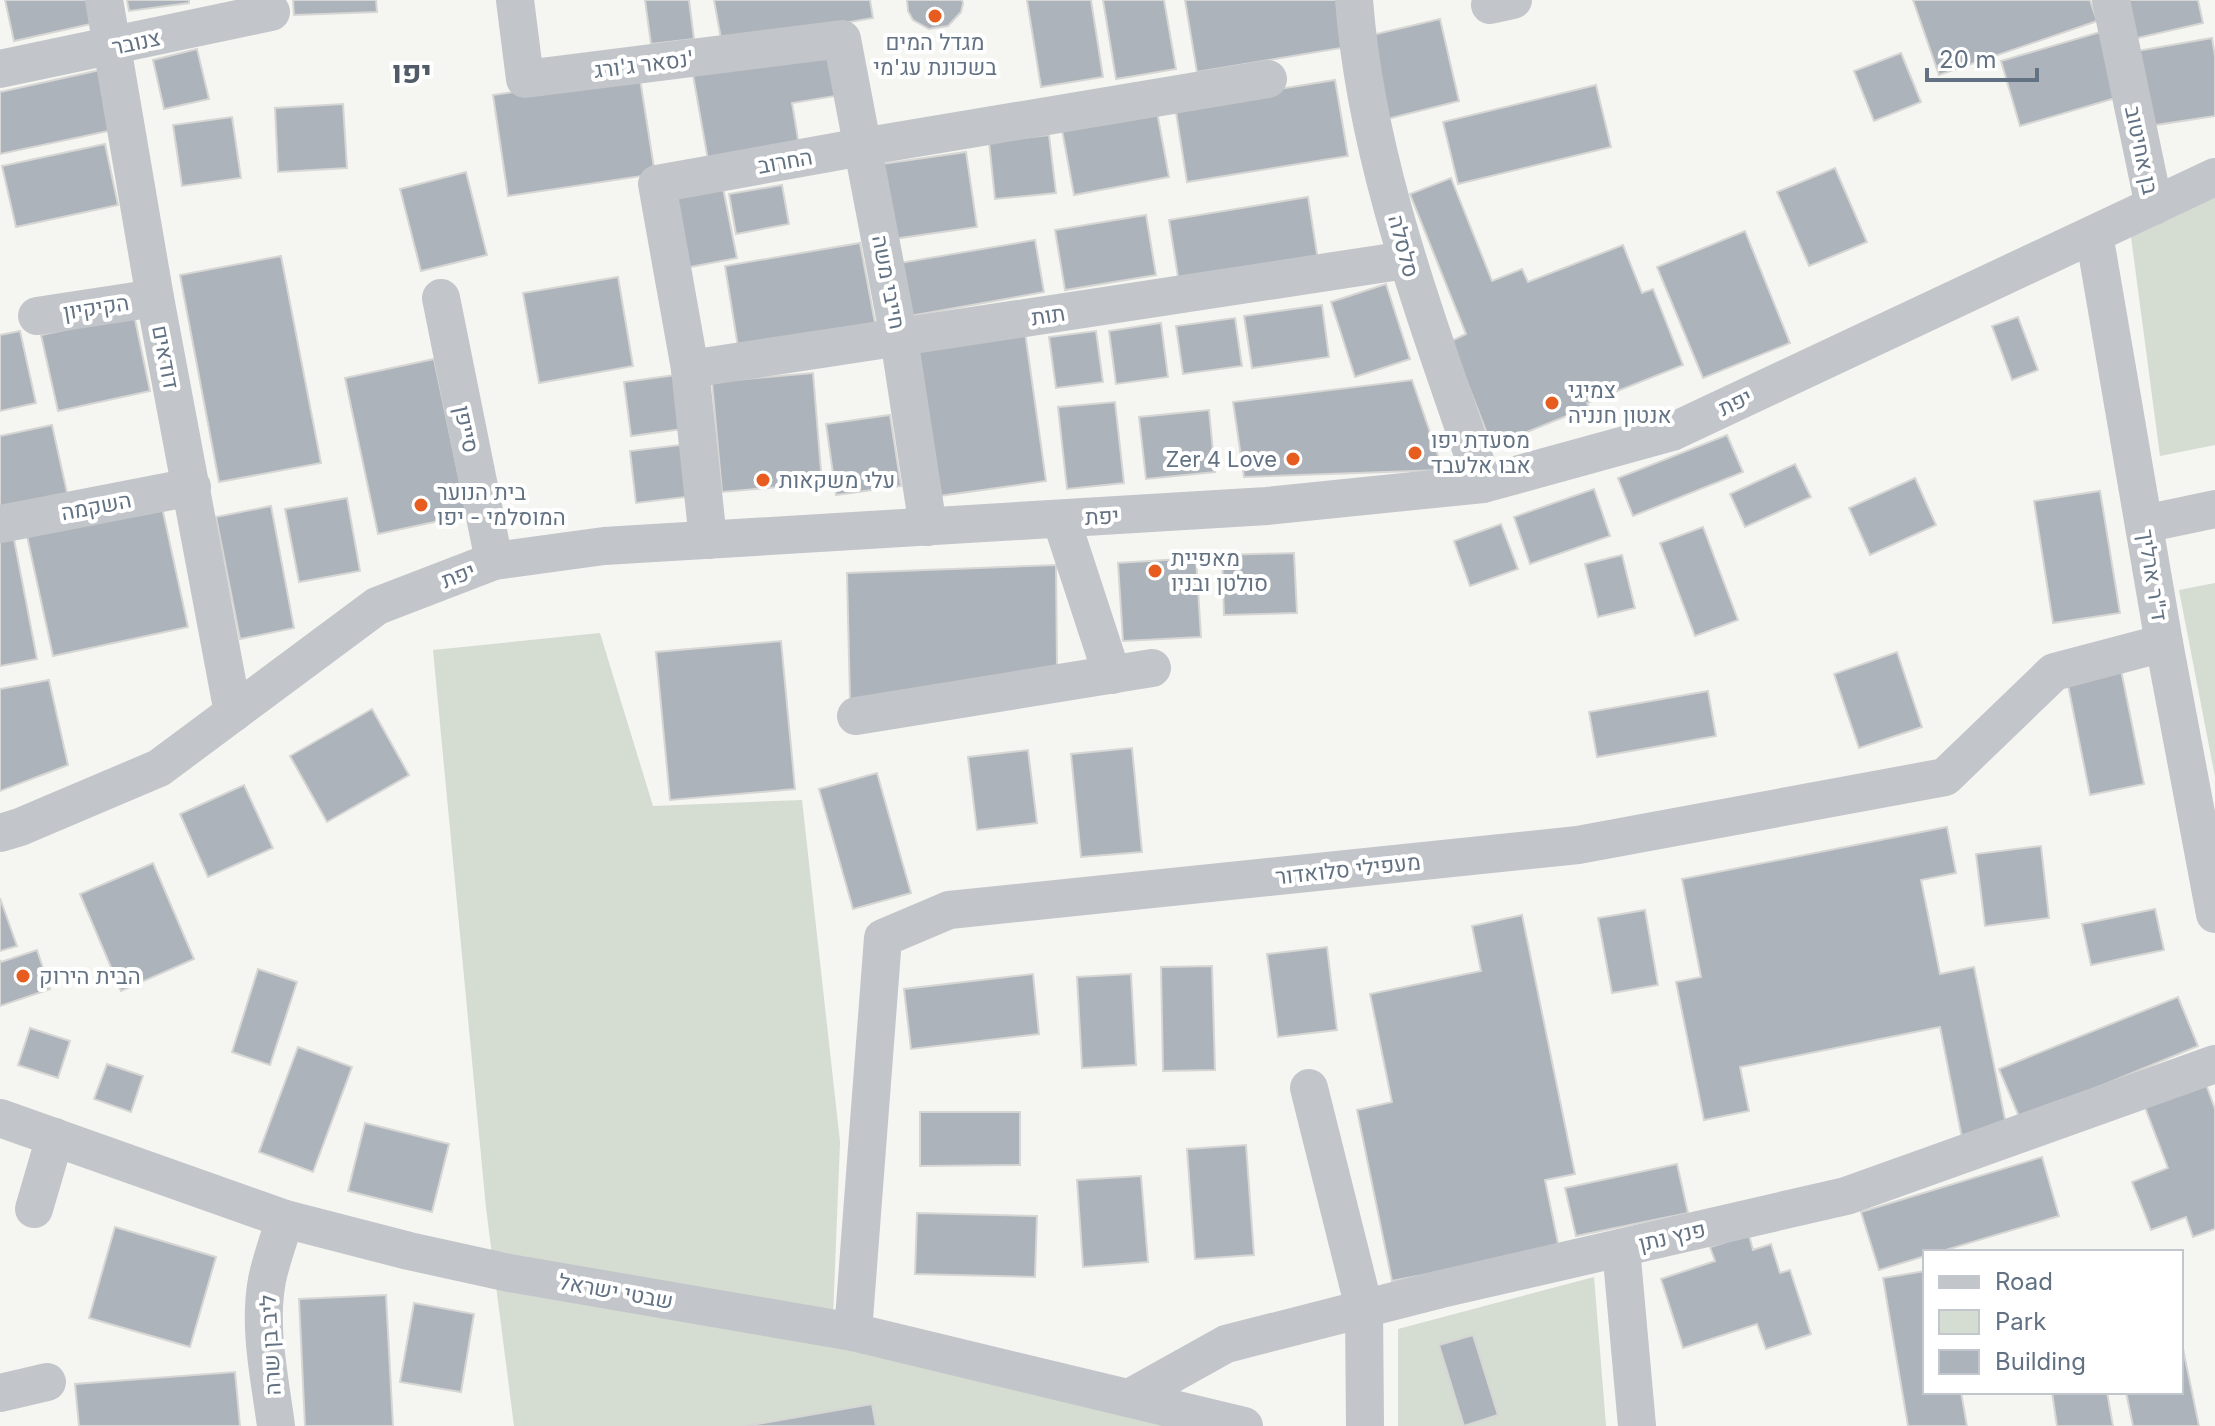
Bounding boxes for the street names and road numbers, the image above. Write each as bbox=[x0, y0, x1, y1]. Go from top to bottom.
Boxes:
street label: צנובר bbox=[109, 24, 163, 60]
street label: נסאר ג'ורג' bbox=[592, 45, 696, 83]
street label: בן אחיטוב bbox=[2120, 103, 2164, 197]
street label: החרוב bbox=[756, 143, 814, 179]
street label: סלסלה bbox=[1383, 212, 1425, 280]
street label: חייבי משה bbox=[867, 233, 911, 331]
street label: הקיקיון bbox=[61, 289, 131, 325]
street label: תות bbox=[1029, 300, 1067, 330]
street label: דודאים bbox=[147, 323, 185, 391]
street label: יפת bbox=[1714, 383, 1756, 421]
street label: סייפן bbox=[449, 403, 485, 455]
street label: השקמה bbox=[59, 486, 133, 526]
street label: יפת bbox=[1084, 502, 1120, 530]
street label: ד"ר ארליך bbox=[2133, 527, 2173, 623]
street label: יפת bbox=[437, 557, 479, 593]
street label: מעפילי סלואדור bbox=[1274, 848, 1422, 890]
street label: פנץ נתן bbox=[1636, 1216, 1708, 1256]
street label: שבטי ישראל bbox=[557, 1268, 675, 1314]
street label: ליב בן שרה bbox=[254, 1294, 286, 1396]

